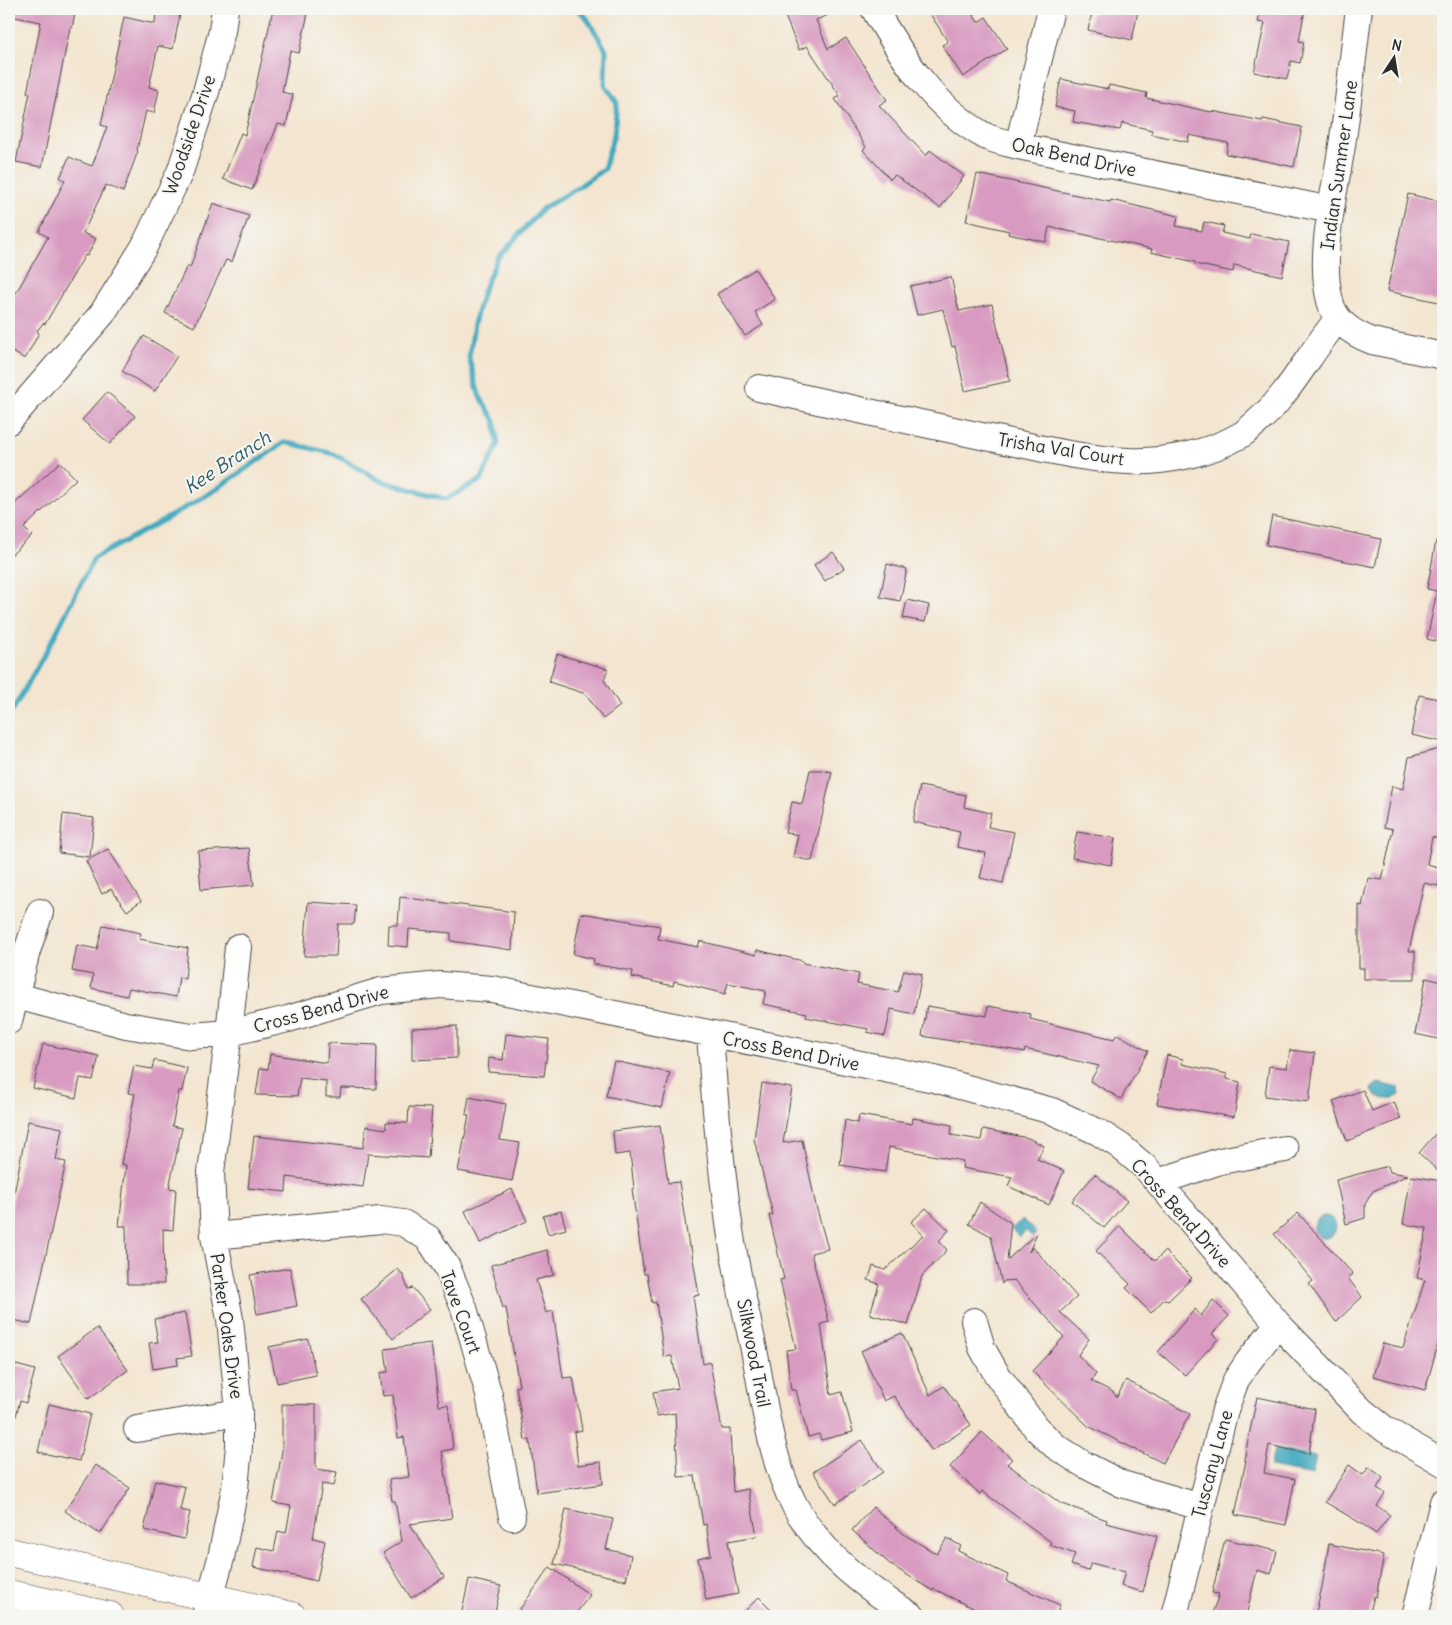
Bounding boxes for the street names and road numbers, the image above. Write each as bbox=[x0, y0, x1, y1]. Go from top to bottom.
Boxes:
street label: Woodside Drive bbox=[158, 72, 220, 198]
street label: Indian Summer Lane bbox=[1316, 79, 1362, 251]
street label: Oak Bend Drive bbox=[1009, 133, 1139, 181]
street label: Trisha Val Court bbox=[996, 428, 1126, 470]
street label: Cross Bend Drive bbox=[251, 980, 391, 1038]
street label: Cross Bend Drive bbox=[721, 1026, 861, 1076]
street label: Cross Bend Drive bbox=[1126, 1154, 1236, 1272]
street label: Parker Oaks Drive bbox=[205, 1252, 249, 1400]
street label: Tave Court bbox=[435, 1267, 487, 1357]
street label: Silkwood Trail bbox=[732, 1297, 776, 1409]
street label: Tuscany Lane bbox=[1187, 1407, 1237, 1521]

